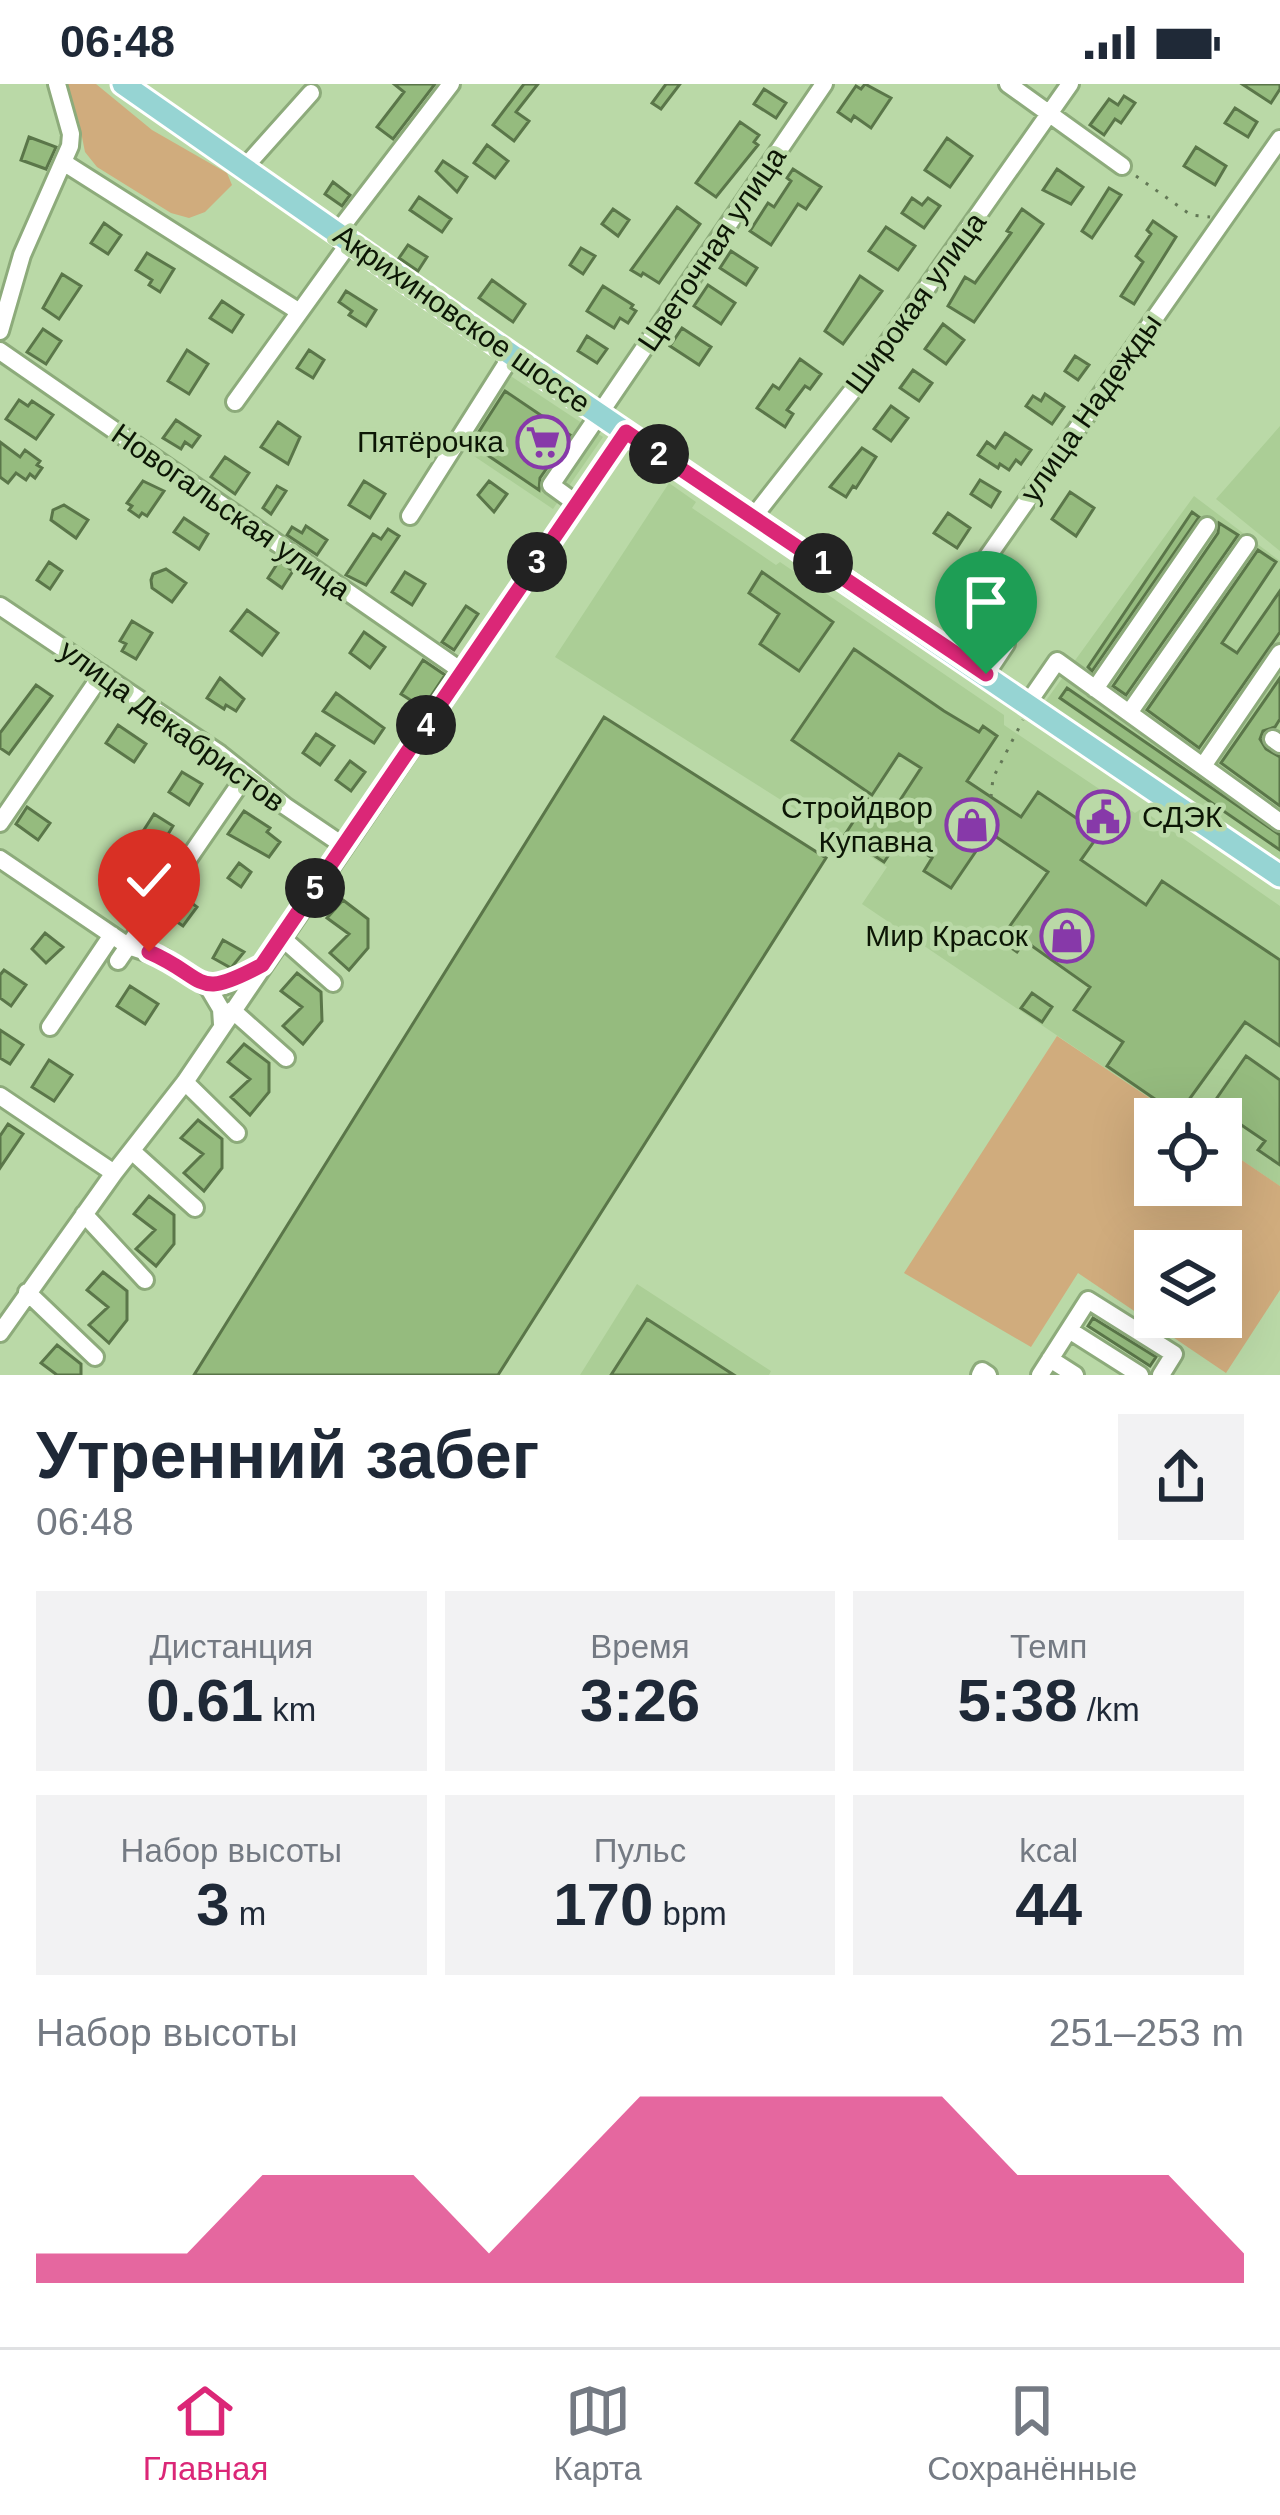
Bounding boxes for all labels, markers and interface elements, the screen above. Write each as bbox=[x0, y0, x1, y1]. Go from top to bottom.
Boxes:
text: 06:48 bbox=[60, 16, 175, 67]
street label: Цветочная улица bbox=[631, 140, 792, 357]
street label: Широкая улица bbox=[839, 206, 992, 399]
street label: Акрихиновское шоссе bbox=[328, 218, 597, 420]
street label: улица Надежды bbox=[1013, 307, 1168, 508]
supermarket icon: Пятёрочка bbox=[515, 414, 571, 470]
street label: Новогальская улица bbox=[106, 417, 357, 607]
pin: 2 bbox=[629, 424, 689, 484]
place label: Пятёрочка bbox=[357, 425, 504, 458]
text: 2 bbox=[650, 435, 668, 472]
pin: 3 bbox=[507, 532, 567, 592]
pin: 1 bbox=[793, 533, 853, 593]
text: 3 bbox=[528, 543, 546, 580]
text: 1 bbox=[814, 544, 832, 581]
pin bbox=[935, 551, 1037, 674]
icon: arrive bbox=[953, 569, 1019, 635]
street label: улица Декабристов bbox=[53, 633, 291, 818]
pin: 4 bbox=[396, 695, 456, 755]
text: 4 bbox=[417, 706, 435, 743]
public building icon: СДЭК bbox=[1075, 789, 1131, 845]
place label: Стройдвор Купавна bbox=[781, 791, 933, 858]
shop icon: Стройдвор Купавна bbox=[944, 797, 1000, 853]
place label: СДЭК bbox=[1142, 800, 1223, 833]
pin bbox=[98, 829, 200, 952]
icon: check bbox=[116, 847, 182, 913]
pin: 5 bbox=[285, 858, 345, 918]
text: 5 bbox=[306, 869, 324, 906]
shop icon: Мир Красок bbox=[1039, 908, 1095, 964]
place label: Мир Красок bbox=[865, 919, 1029, 952]
map controls bbox=[1134, 1098, 1242, 1338]
button: locate bbox=[1134, 1098, 1242, 1206]
button: layers bbox=[1134, 1230, 1242, 1338]
button: share bbox=[1118, 1414, 1244, 1540]
text: Утренний забег bbox=[36, 1418, 539, 1492]
text: 06:48 bbox=[36, 1500, 134, 1543]
text: Дистанция bbox=[149, 1628, 313, 1665]
text: Время bbox=[590, 1628, 690, 1665]
text: Темп bbox=[1010, 1628, 1087, 1665]
text: 0.61 bbox=[146, 1667, 263, 1734]
text: 3:26 bbox=[580, 1667, 700, 1734]
text: 5:38 bbox=[957, 1667, 1078, 1734]
text: km bbox=[263, 1691, 316, 1728]
text: /km bbox=[1078, 1691, 1140, 1728]
text: Набор высоты bbox=[121, 1832, 342, 1869]
text: Пульс bbox=[594, 1832, 686, 1869]
text: kcal bbox=[1019, 1832, 1078, 1869]
text: 3 bbox=[196, 1871, 230, 1938]
text: 170 bbox=[553, 1871, 653, 1938]
text: 44 bbox=[1015, 1871, 1082, 1938]
text: m bbox=[230, 1895, 266, 1932]
text: bpm bbox=[653, 1895, 727, 1932]
text: Набор высоты bbox=[36, 2011, 298, 2054]
text: 251–253 m bbox=[1049, 2011, 1244, 2054]
tab: Главная bbox=[143, 2378, 268, 2488]
tab: Карта bbox=[554, 2378, 642, 2488]
tab: Сохранённые bbox=[927, 2378, 1137, 2488]

